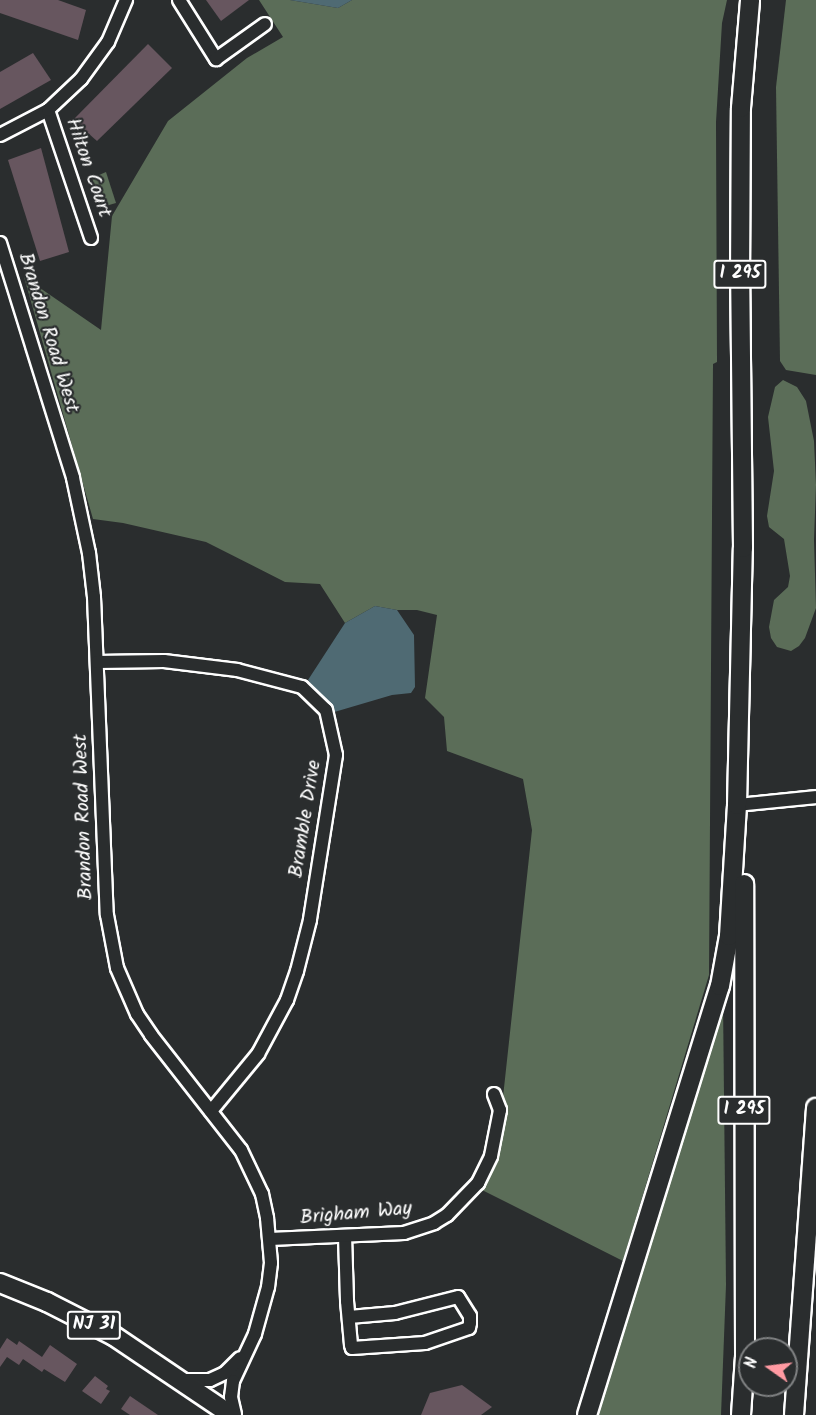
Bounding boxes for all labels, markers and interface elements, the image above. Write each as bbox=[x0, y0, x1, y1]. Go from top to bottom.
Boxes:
street label: Hilton Court bbox=[60, 115, 116, 221]
street label: Brandon Road West bbox=[12, 250, 84, 416]
road number: I 295 bbox=[713, 259, 767, 289]
street label: Brandon Road West bbox=[69, 734, 99, 900]
street label: Bramble Drive bbox=[285, 758, 327, 880]
road number: I 295 bbox=[717, 1095, 771, 1125]
street label: Brigham Way bbox=[299, 1197, 413, 1231]
road number: NJ 31 bbox=[66, 1310, 122, 1340]
north arrow bbox=[738, 1337, 798, 1397]
text: N bbox=[739, 1355, 765, 1371]

